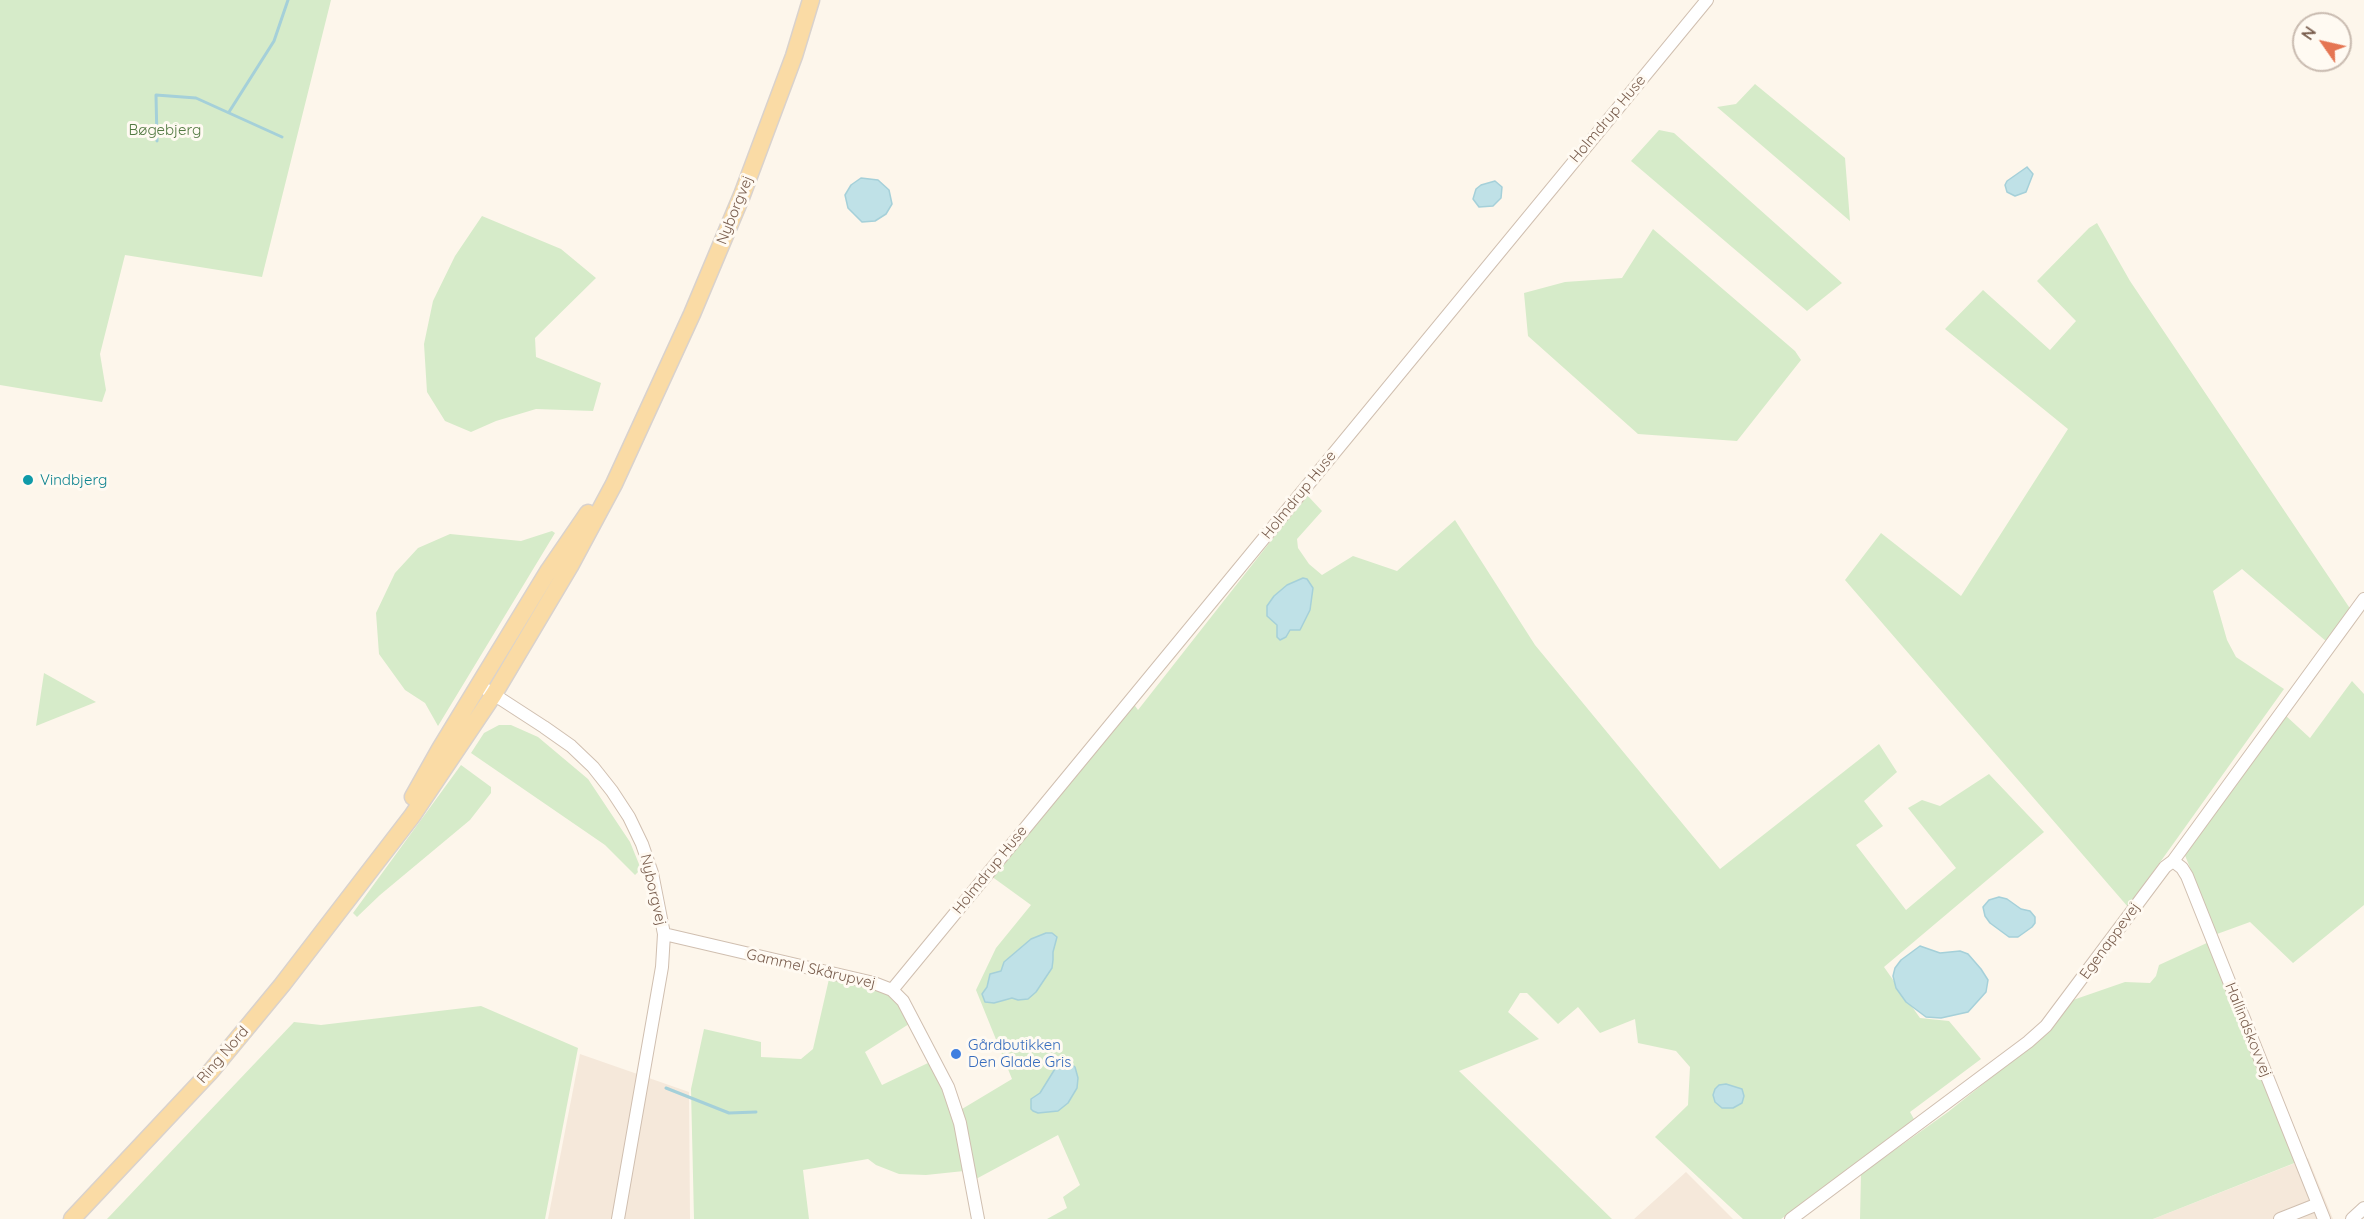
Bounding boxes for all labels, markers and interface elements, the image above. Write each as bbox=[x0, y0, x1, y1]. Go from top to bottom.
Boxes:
north arrow bbox=[2292, 12, 2352, 72]
text: N bbox=[2297, 23, 2320, 44]
street label: Holmdrup Huse bbox=[1566, 72, 1650, 166]
park label: Bøgebjerg bbox=[129, 121, 201, 139]
street label: Nyborgvej bbox=[713, 173, 757, 247]
street label: Holmdrup Huse bbox=[1258, 447, 1340, 543]
place label: Vindbjerg bbox=[40, 471, 107, 489]
marker: Vindbjerg bbox=[21, 473, 35, 487]
street label: Holmdrup Huse bbox=[949, 822, 1031, 918]
street label: Nyborgvej bbox=[636, 852, 670, 928]
street label: Egenappevej bbox=[2076, 899, 2144, 983]
street label: Gammel Skårupvej bbox=[745, 945, 877, 993]
street label: Hallindskovvej bbox=[2221, 980, 2275, 1080]
street label: Ring Nord bbox=[193, 1023, 253, 1087]
place label: Gårdbutikken Den Glade Gris bbox=[968, 1036, 1071, 1071]
marker: Gårdbutikken Den Glade Gris bbox=[949, 1047, 963, 1061]

